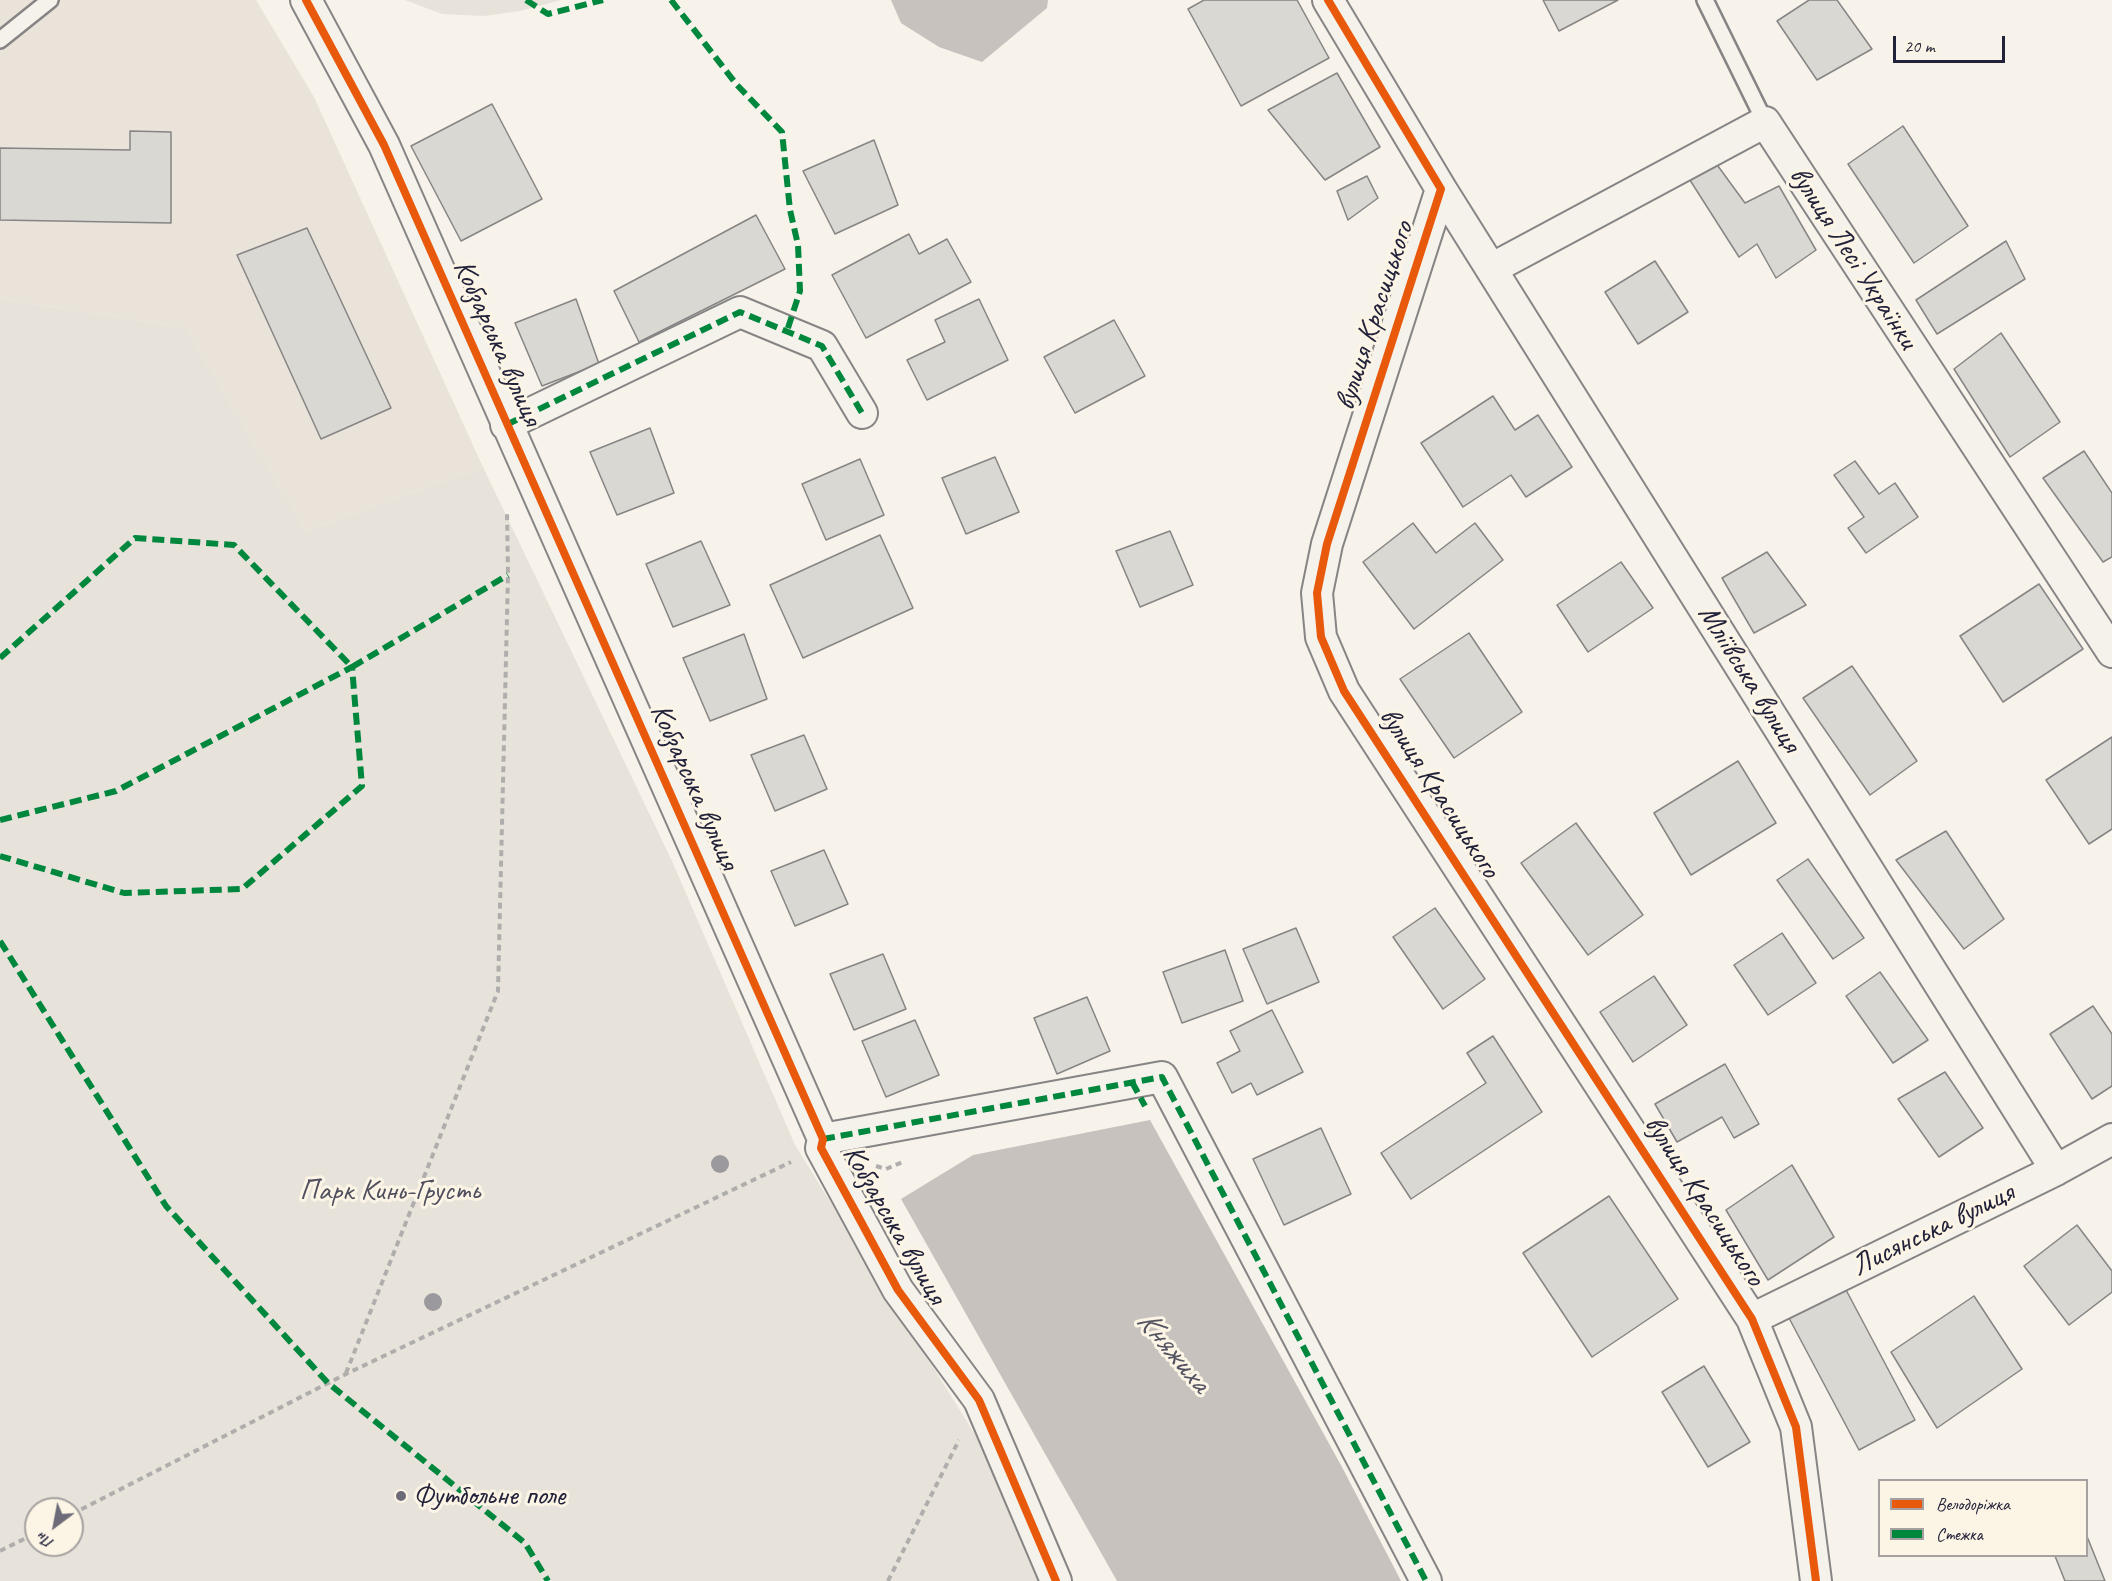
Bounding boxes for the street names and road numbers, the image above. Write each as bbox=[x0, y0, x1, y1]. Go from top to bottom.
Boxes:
street label: вулиця Лесі Українки bbox=[1781, 160, 1925, 356]
street label: вулиця Красицького bbox=[1328, 217, 1422, 415]
street label: Кобзарська вулиця bbox=[444, 254, 550, 432]
street label: Мліївська вулиця bbox=[1689, 599, 1809, 759]
street label: Кобзарська вулиця bbox=[641, 698, 747, 876]
street label: вулиця Красицького bbox=[1370, 701, 1508, 885]
street label: вулиця Красицького bbox=[1635, 1109, 1773, 1293]
street label: Кобзарська вулиця bbox=[834, 1139, 954, 1311]
street label: Лисянська вулиця bbox=[1846, 1175, 2020, 1285]

